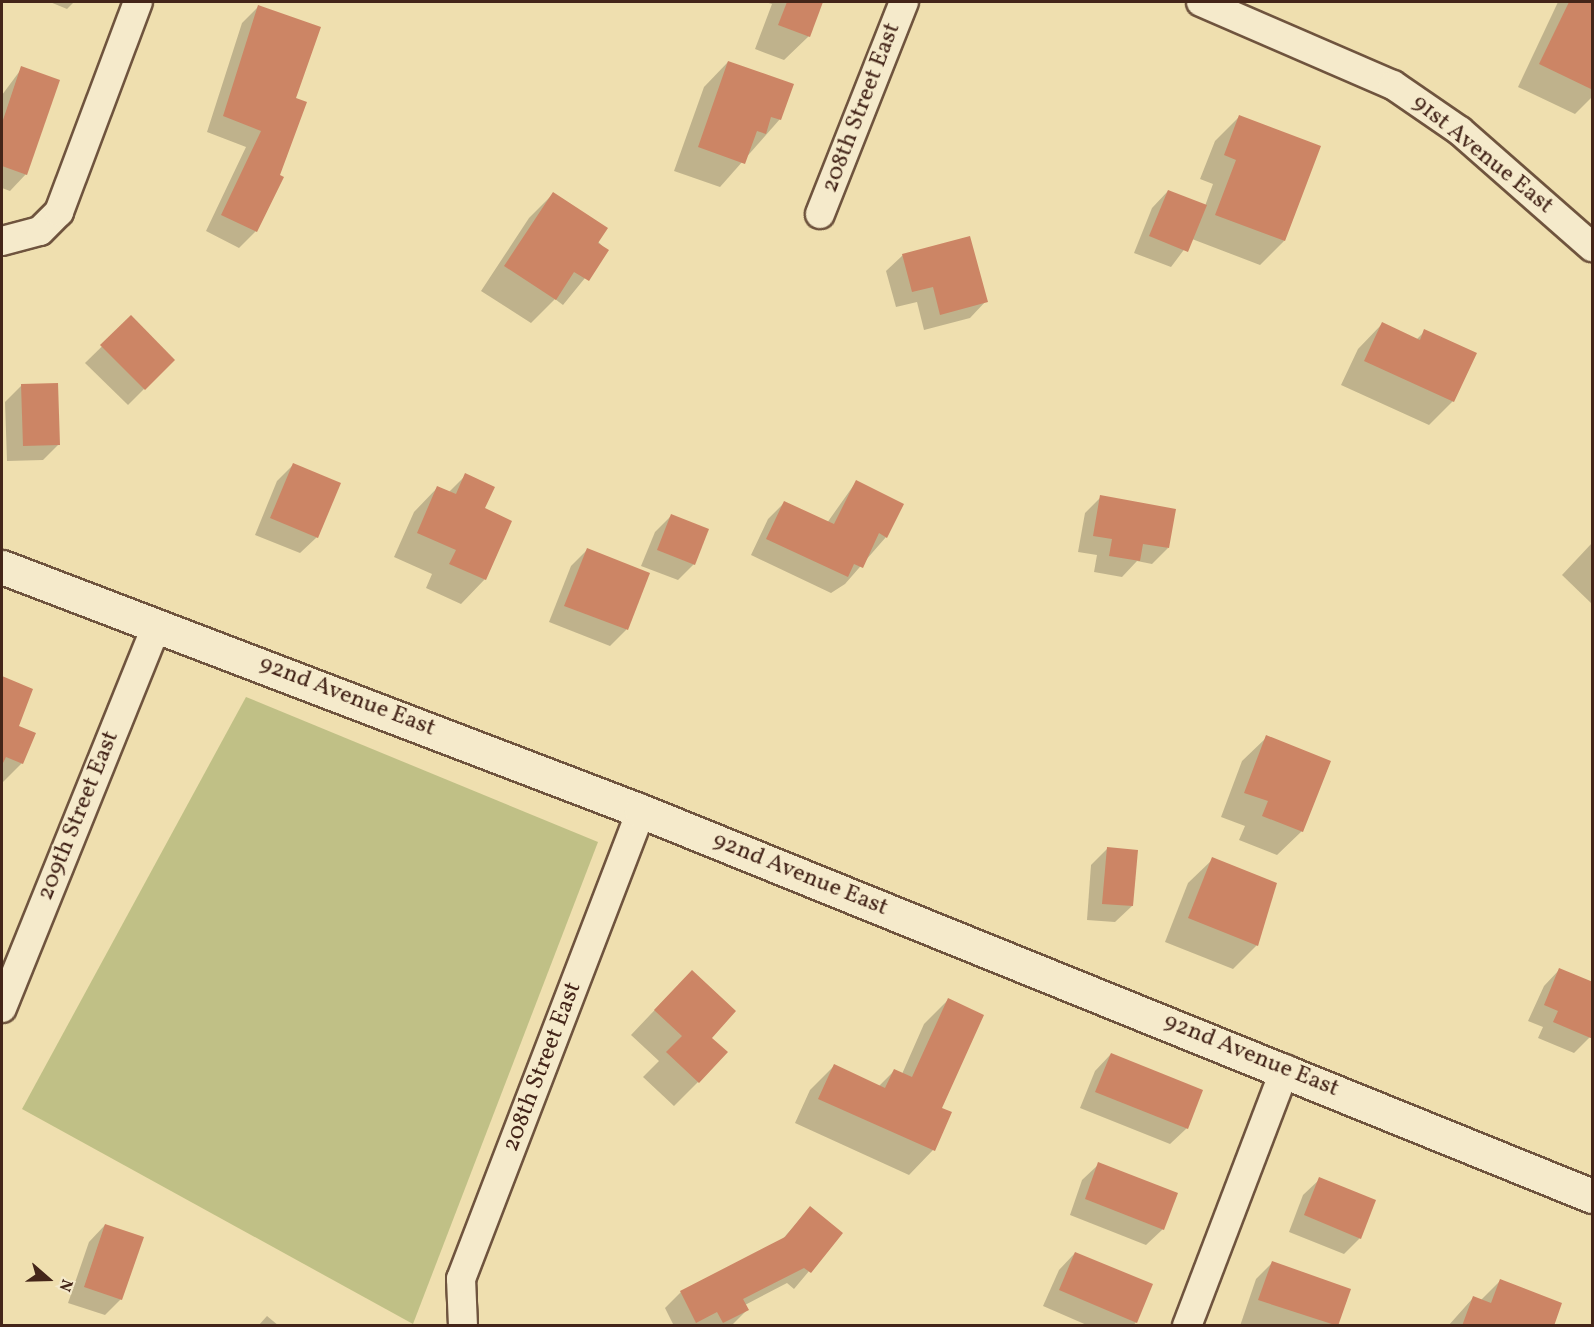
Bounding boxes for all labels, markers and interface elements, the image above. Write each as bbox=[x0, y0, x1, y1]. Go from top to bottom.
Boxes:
street label: 208th Street East bbox=[816, 19, 908, 197]
street label: 91st Avenue East bbox=[1405, 89, 1559, 221]
street label: 92nd Avenue East bbox=[255, 650, 439, 744]
street label: 209th Street East bbox=[32, 727, 126, 905]
street label: 92nd Avenue East bbox=[708, 827, 892, 923]
street label: 208th Street East bbox=[497, 978, 589, 1156]
street label: 92nd Avenue East bbox=[1159, 1008, 1343, 1104]
north arrow bbox=[18, 1249, 78, 1309]
text: N bbox=[53, 1276, 77, 1294]

